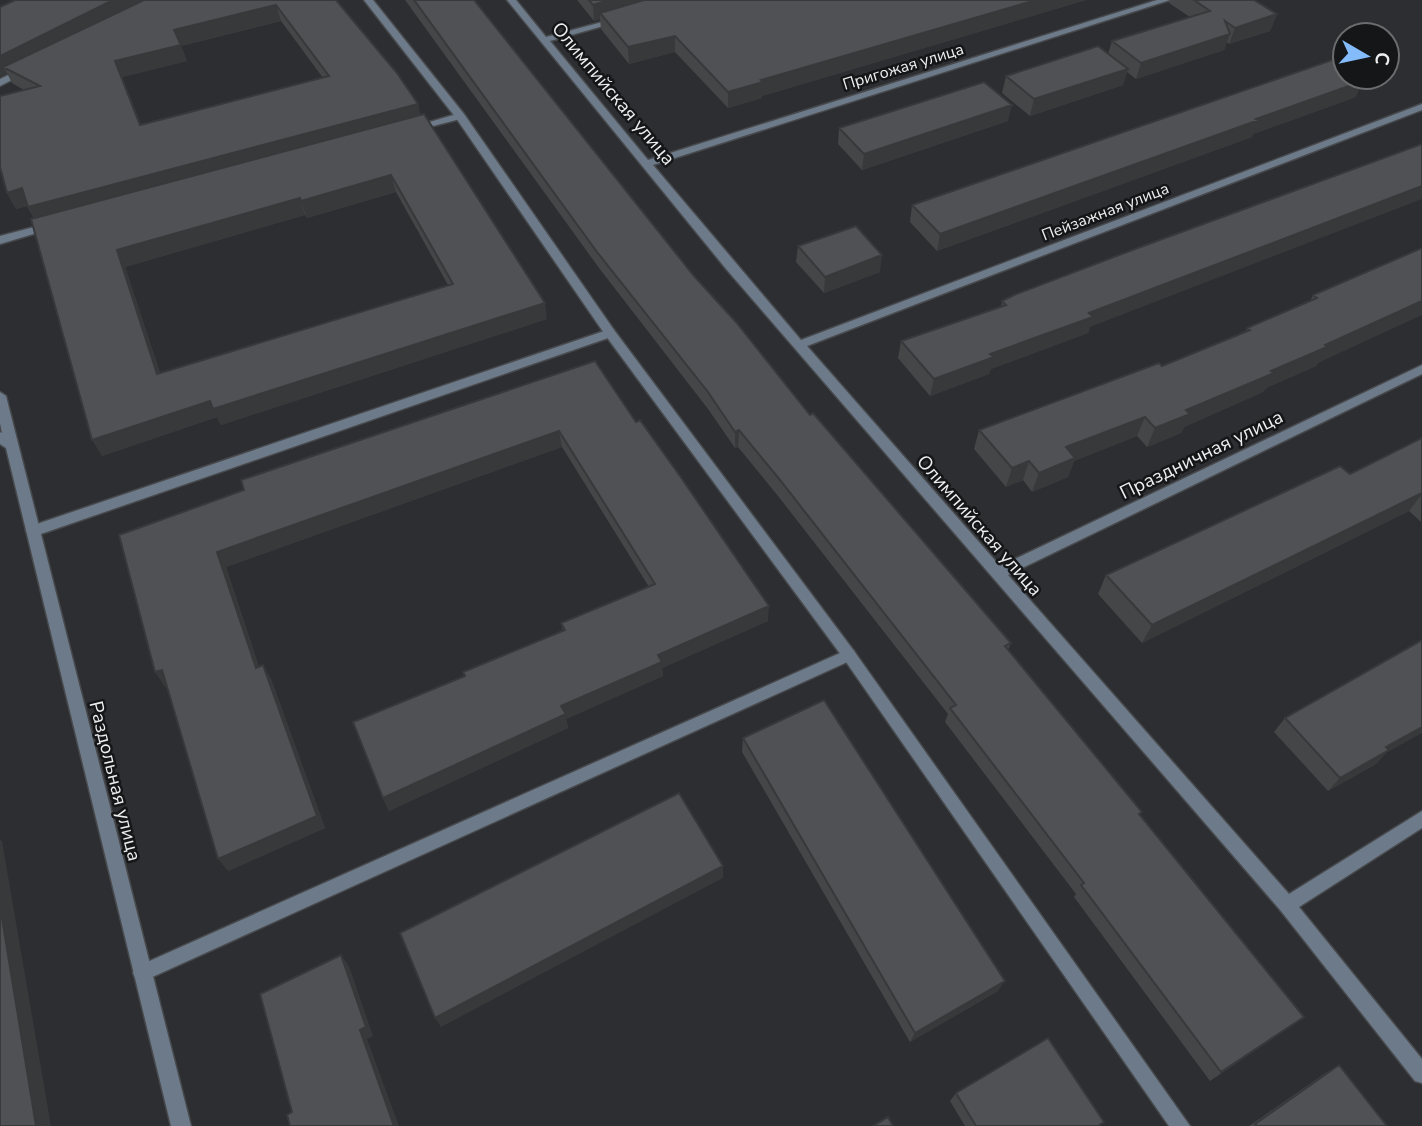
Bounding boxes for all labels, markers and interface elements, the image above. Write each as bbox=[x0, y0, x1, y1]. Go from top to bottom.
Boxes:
street label: Олимпийская улица bbox=[546, 17, 681, 171]
north arrow bbox=[1331, 21, 1401, 91]
street label: Пригожая улица bbox=[840, 38, 967, 96]
text: С bbox=[1368, 50, 1396, 67]
street label: Пейзажная улица bbox=[1039, 178, 1172, 246]
street label: Праздничная улица bbox=[1115, 404, 1288, 506]
street label: Олимпийская улица bbox=[911, 449, 1048, 602]
street label: Раздольная улица bbox=[83, 698, 147, 864]

